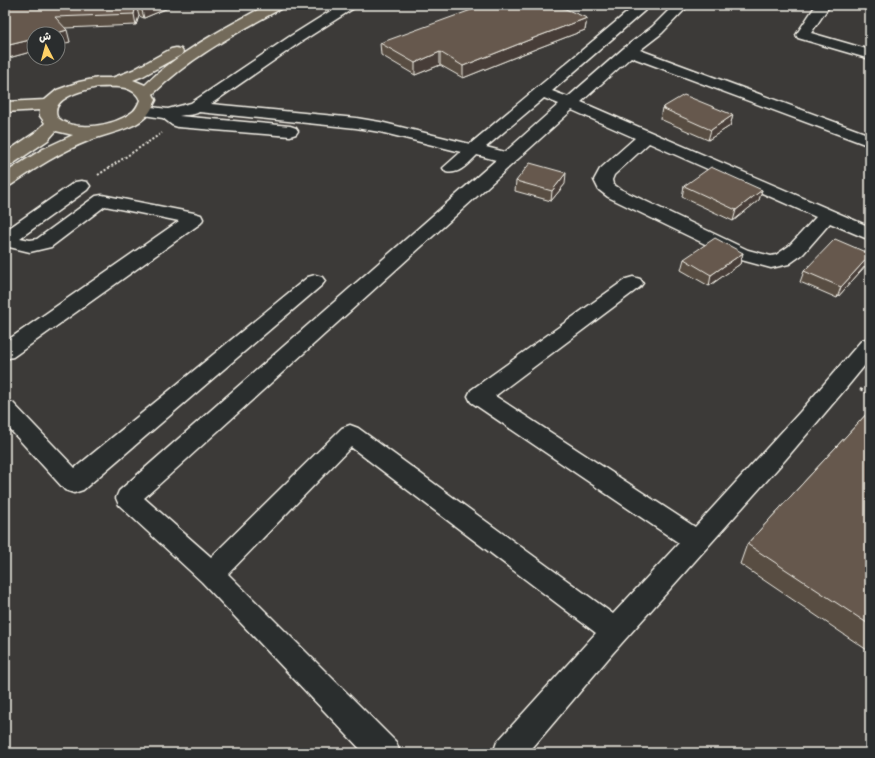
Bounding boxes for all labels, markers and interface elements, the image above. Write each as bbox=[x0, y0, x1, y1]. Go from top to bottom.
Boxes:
north arrow bbox=[26, 26, 66, 66]
text: ش bbox=[38, 28, 52, 45]

